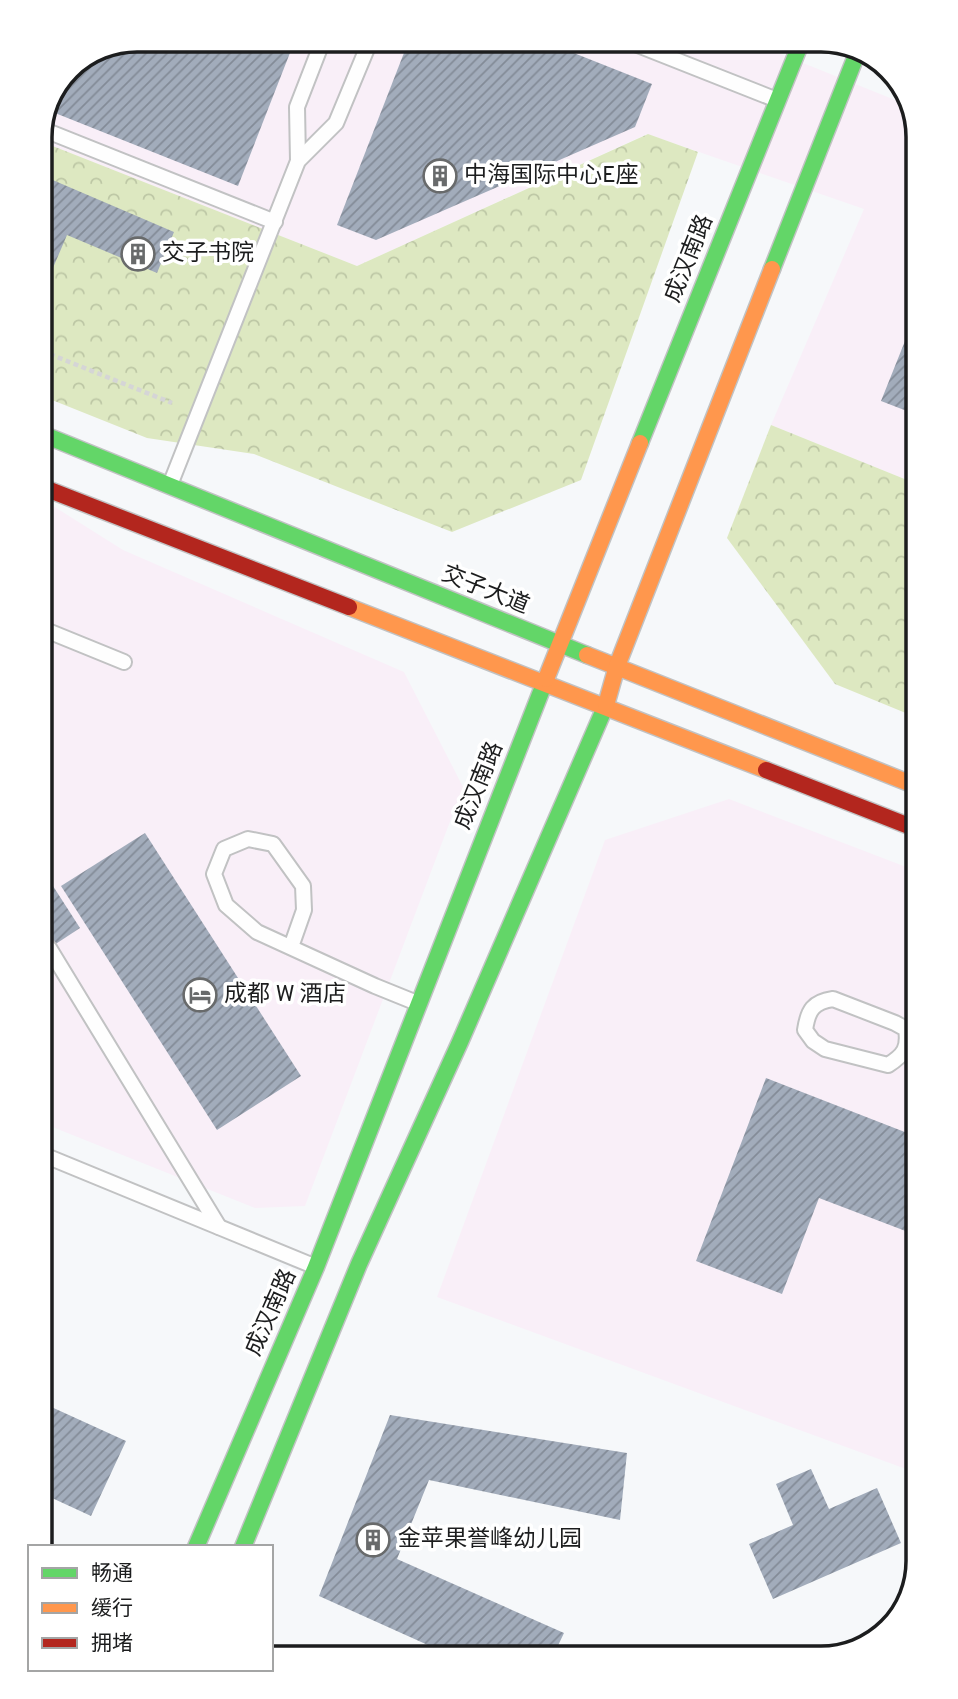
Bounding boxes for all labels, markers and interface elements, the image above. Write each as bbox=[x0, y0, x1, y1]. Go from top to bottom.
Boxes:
building icon: 中海国际中心E座 bbox=[421, 157, 459, 195]
place label: 中海国际中心E座 bbox=[464, 162, 639, 191]
street label: 成汉南路 bbox=[659, 211, 721, 307]
building icon: 交子书院 bbox=[119, 235, 157, 273]
place label: 交子书院 bbox=[162, 240, 254, 269]
street label: 交子大道 bbox=[437, 560, 533, 622]
street label: 成汉南路 bbox=[449, 738, 511, 834]
hotel icon: 成都 W 酒店 bbox=[181, 976, 219, 1014]
place label: 成都 W 酒店 bbox=[224, 981, 346, 1010]
street label: 成汉南路 bbox=[240, 1265, 304, 1361]
building icon: 金苹果誉峰幼儿园 bbox=[354, 1521, 392, 1559]
place label: 金苹果誉峰幼儿园 bbox=[398, 1526, 582, 1555]
legend bbox=[28, 1545, 273, 1671]
text: 畅通 bbox=[91, 1561, 133, 1588]
text: 缓行 bbox=[91, 1596, 133, 1623]
text: 拥堵 bbox=[91, 1631, 133, 1658]

